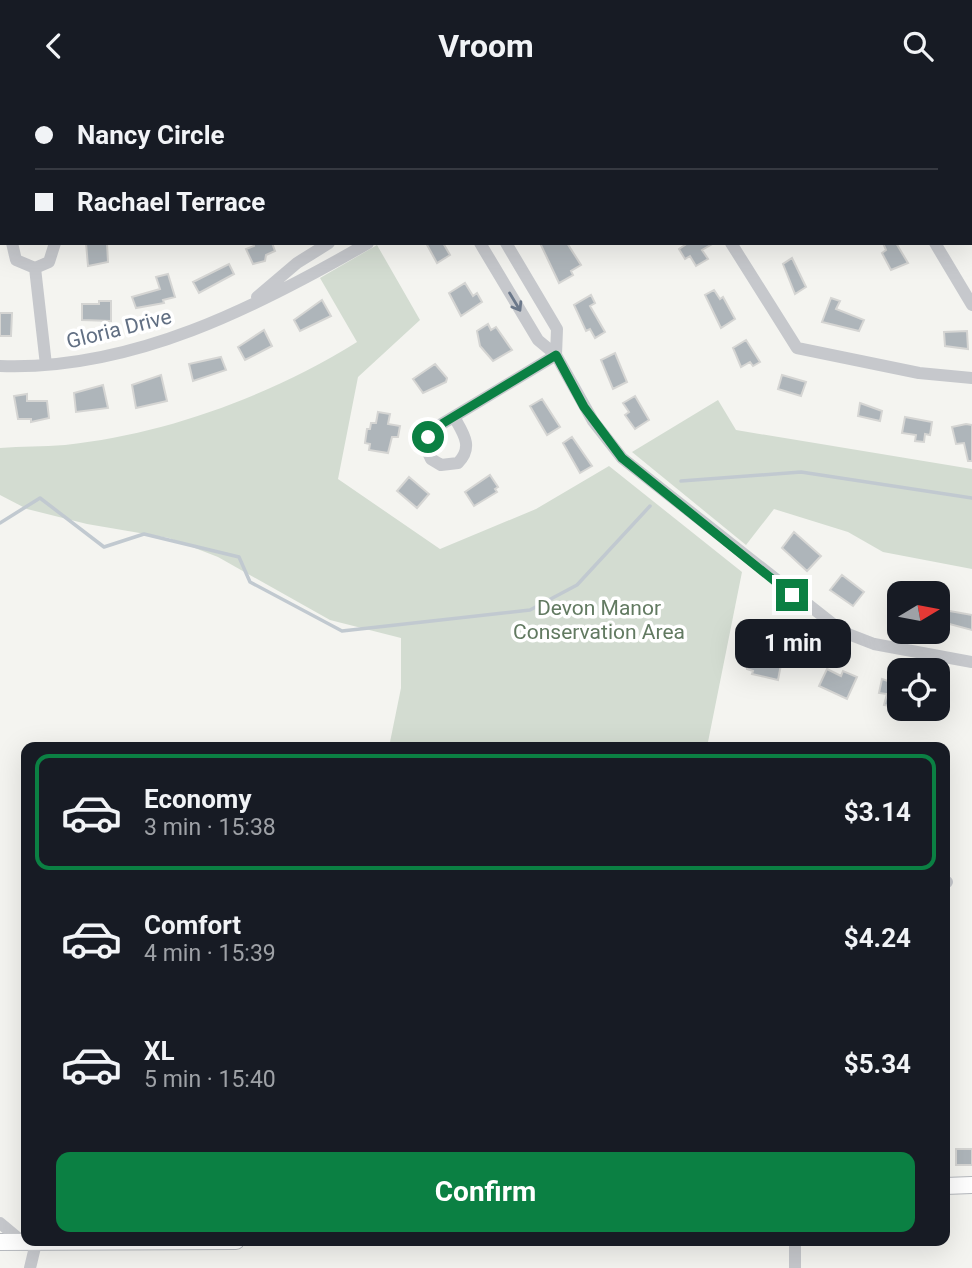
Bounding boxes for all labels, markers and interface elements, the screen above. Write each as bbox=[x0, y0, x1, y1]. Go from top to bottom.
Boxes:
icon: back bbox=[35, 27, 73, 65]
text: Vroom bbox=[438, 27, 534, 65]
icon: search bbox=[899, 27, 937, 65]
text: Nancy Circle bbox=[77, 120, 225, 150]
text: Rachael Terrace bbox=[77, 187, 265, 217]
one-way arrow bbox=[508, 291, 522, 311]
street label: Gloria Drive bbox=[64, 304, 174, 354]
route start bbox=[412, 421, 444, 453]
route end bbox=[776, 579, 808, 611]
north arrow bbox=[887, 581, 950, 644]
map controls bbox=[887, 581, 950, 721]
park label: Devon Manor Conservation Area bbox=[513, 596, 685, 644]
callout: 1 min bbox=[734, 619, 850, 669]
text: 1 min bbox=[764, 630, 822, 657]
button: locate bbox=[887, 658, 950, 721]
icon: car bbox=[60, 781, 123, 844]
text: Economy bbox=[144, 784, 251, 814]
text: $3.14 bbox=[844, 797, 911, 827]
text: 3 min · 15:38 bbox=[144, 814, 276, 841]
icon: car bbox=[60, 907, 123, 970]
text: Comfort bbox=[144, 910, 241, 940]
text: $4.24 bbox=[844, 923, 911, 953]
text: 4 min · 15:39 bbox=[144, 940, 276, 967]
icon: car bbox=[60, 1033, 123, 1096]
text: XL bbox=[144, 1036, 175, 1066]
text: $5.34 bbox=[844, 1049, 911, 1079]
text: 5 min · 15:40 bbox=[144, 1066, 276, 1093]
button: Confirm bbox=[56, 1152, 915, 1232]

